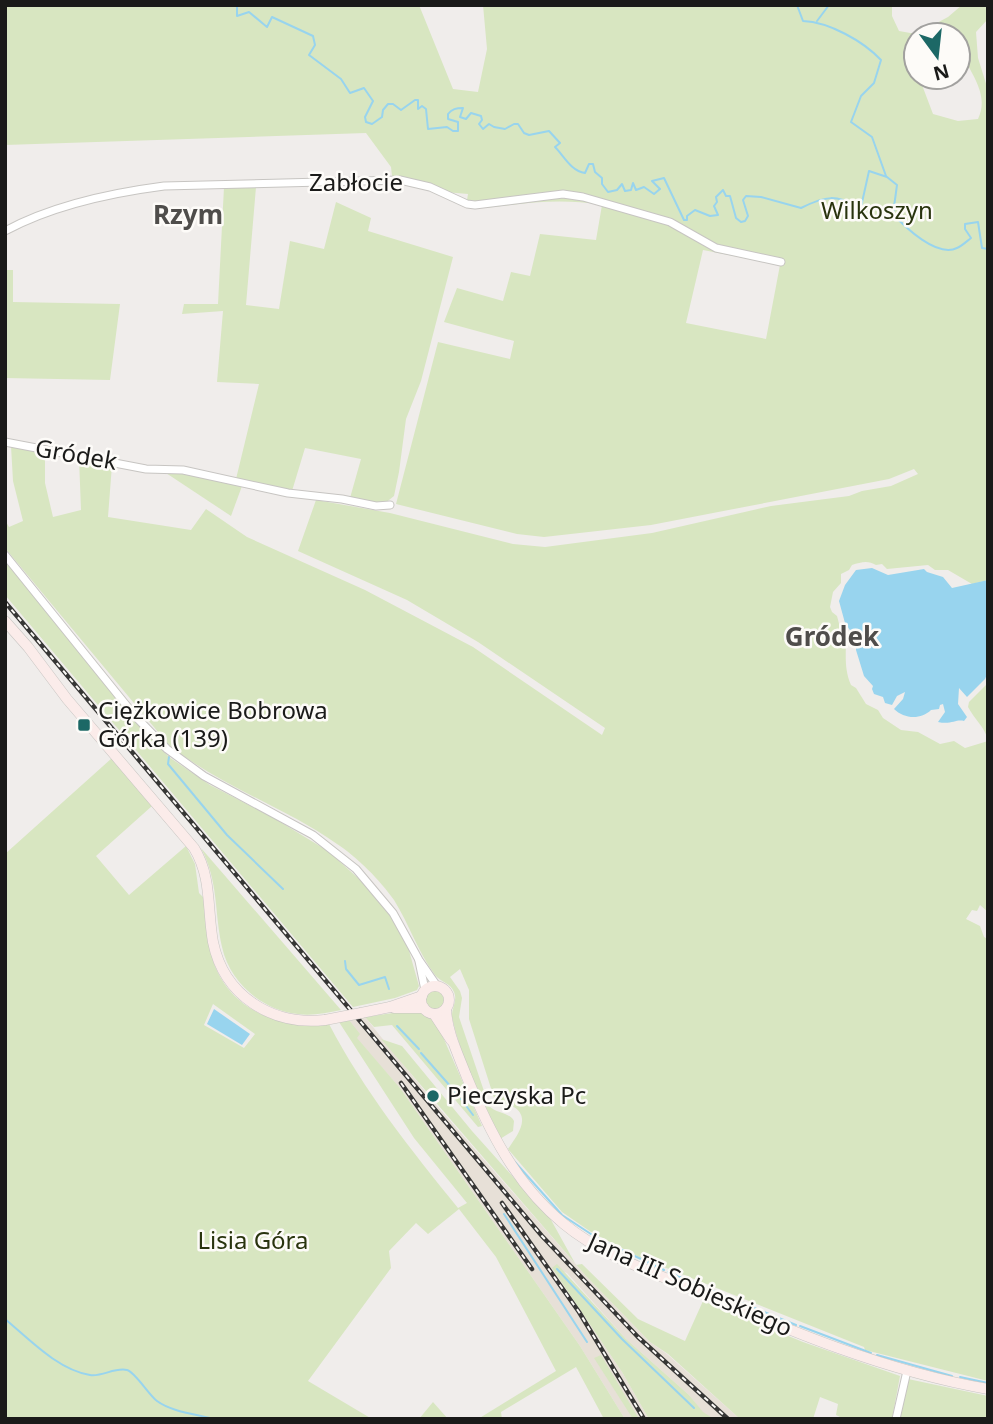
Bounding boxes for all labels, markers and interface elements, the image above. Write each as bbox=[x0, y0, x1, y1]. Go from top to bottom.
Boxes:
north arrow bbox=[902, 21, 972, 91]
text: N bbox=[931, 58, 952, 87]
street label: Zabłocie bbox=[309, 165, 403, 198]
park label: Wilkoszyn bbox=[821, 193, 933, 226]
district label: Rzym bbox=[153, 196, 223, 232]
street label: Gródek bbox=[33, 430, 120, 477]
district label: Gródek bbox=[785, 618, 880, 654]
place label: Ciężkowice Bobrowa Górka (139) bbox=[98, 693, 328, 754]
marker: Ciężkowice Bobrowa Górka (139) bbox=[76, 717, 92, 733]
place label: Pieczyska Pc bbox=[447, 1078, 586, 1111]
marker: Pieczyska Pc bbox=[425, 1088, 441, 1104]
park label: Lisia Góra bbox=[197, 1223, 309, 1256]
street label: Jana III Sobieskiego bbox=[581, 1223, 798, 1344]

